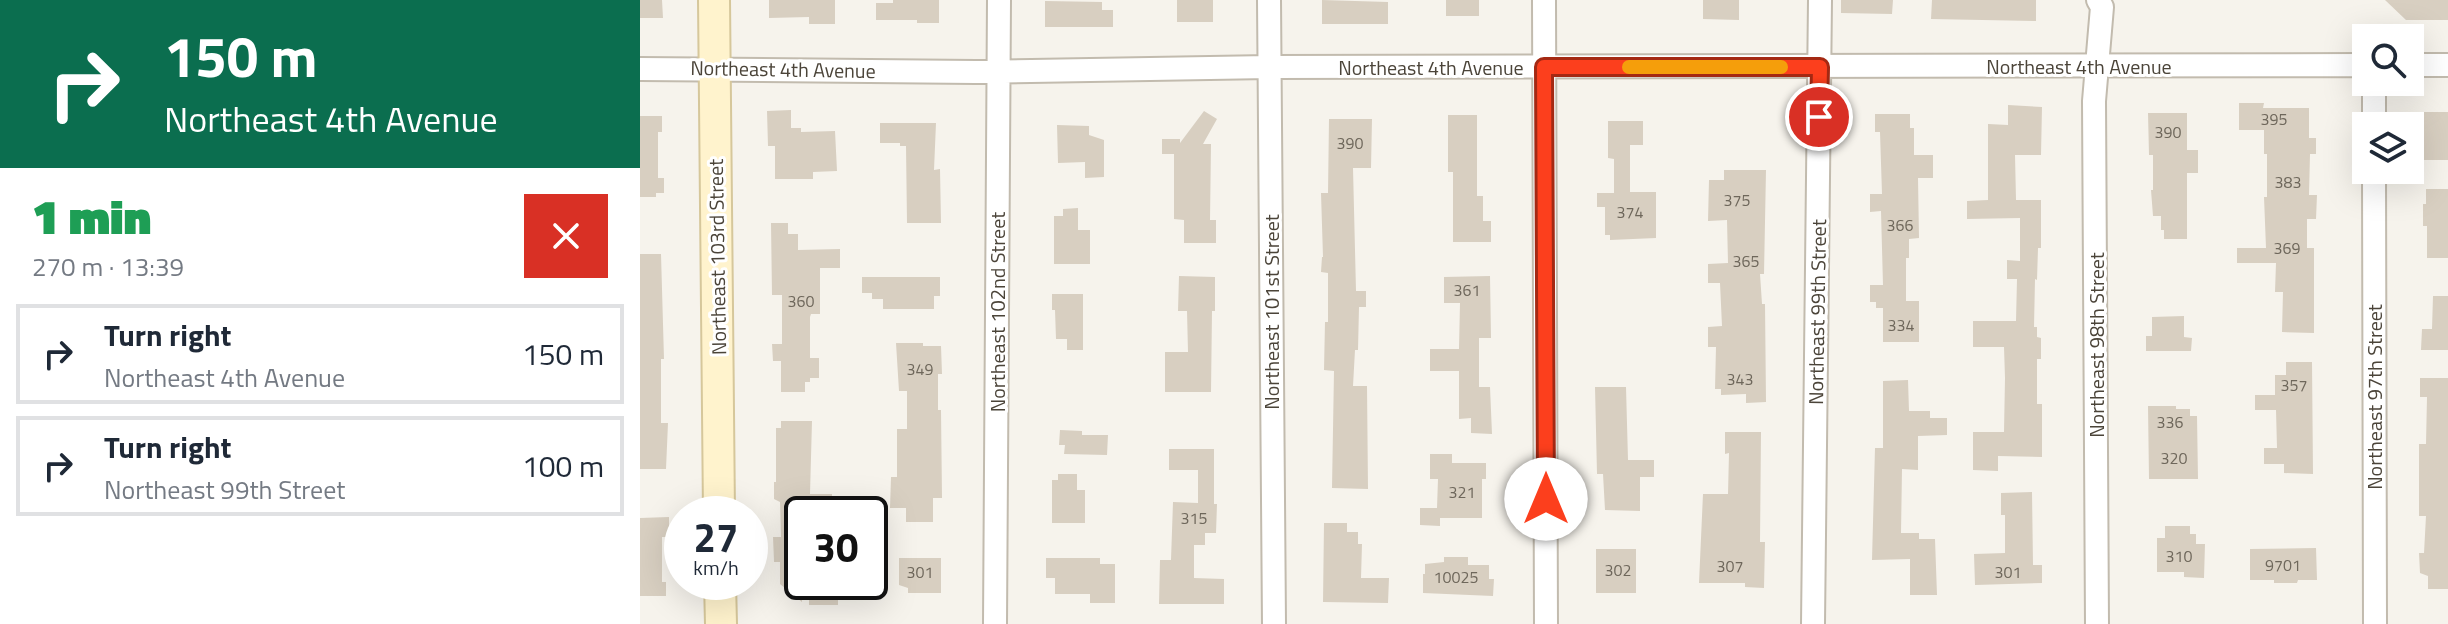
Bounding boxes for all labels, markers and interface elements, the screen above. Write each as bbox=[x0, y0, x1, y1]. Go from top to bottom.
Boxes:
text: 150 m bbox=[164, 14, 317, 99]
map controls bbox=[2352, 24, 2424, 184]
button: search bbox=[2352, 24, 2424, 96]
icon: right bbox=[32, 32, 136, 136]
street label: Northeast 4th Avenue bbox=[1986, 51, 2172, 82]
street label: Northeast 4th Avenue bbox=[690, 52, 876, 86]
street label: Northeast 4th Avenue bbox=[1338, 52, 1524, 83]
pin bbox=[1785, 83, 1853, 151]
text: Northeast 4th Avenue bbox=[164, 91, 498, 146]
icon: arrive bbox=[1797, 95, 1841, 139]
house number: 395 bbox=[2261, 107, 2287, 131]
button: layers bbox=[2352, 112, 2424, 184]
house number: 390 bbox=[2155, 120, 2181, 144]
house number: 390 bbox=[1337, 131, 1363, 155]
street label: Northeast 103rd Street bbox=[700, 159, 734, 355]
house number: 383 bbox=[2275, 170, 2301, 194]
text: 1 min bbox=[32, 180, 151, 253]
house number: 375 bbox=[1724, 188, 1750, 212]
button: close bbox=[524, 194, 608, 278]
house number: 374 bbox=[1617, 200, 1643, 224]
street label: Northeast 102nd Street bbox=[982, 212, 1013, 412]
house number: 366 bbox=[1887, 213, 1913, 237]
street label: Northeast 101st Street bbox=[1256, 214, 1287, 410]
street label: Northeast 99th Street bbox=[1800, 219, 1834, 405]
house number: 369 bbox=[2274, 236, 2300, 260]
text: 270 m · 13:39 bbox=[32, 247, 184, 286]
house number: 365 bbox=[1733, 249, 1759, 273]
street label: Northeast 98th Street bbox=[2081, 252, 2112, 438]
house number: 361 bbox=[1454, 278, 1480, 302]
house number: 360 bbox=[788, 289, 814, 313]
street label: Northeast 97th Street bbox=[2359, 304, 2390, 490]
text: Turn right bbox=[104, 312, 232, 358]
house number: 334 bbox=[1888, 313, 1914, 337]
text: 150 m bbox=[522, 331, 604, 377]
icon: right bbox=[36, 332, 80, 376]
house number: 349 bbox=[907, 357, 933, 381]
text: Northeast 4th Avenue bbox=[104, 358, 345, 397]
house number: 343 bbox=[1727, 367, 1753, 391]
house number: 357 bbox=[2281, 373, 2307, 397]
house number: 336 bbox=[2157, 410, 2183, 434]
text: Turn right bbox=[104, 424, 232, 470]
text: 100 m bbox=[522, 443, 604, 489]
icon: right bbox=[36, 444, 80, 488]
house number: 320 bbox=[2161, 446, 2187, 470]
position arrow bbox=[1504, 457, 1588, 541]
text: Northeast 99th Street bbox=[104, 470, 345, 509]
house number: 321 bbox=[1449, 480, 1475, 504]
speed limit sign: 30 bbox=[784, 496, 888, 600]
house number: 315 bbox=[1181, 506, 1207, 530]
text: 27 bbox=[694, 507, 738, 568]
house number: 310 bbox=[2166, 544, 2192, 568]
text: km/h bbox=[693, 552, 739, 583]
house number: 9701 bbox=[2265, 553, 2301, 577]
house number: 307 bbox=[1717, 554, 1743, 578]
house number: 302 bbox=[1605, 558, 1631, 582]
house number: 301 bbox=[907, 560, 933, 584]
house number: 301 bbox=[1995, 560, 2021, 584]
house number: 10025 bbox=[1434, 565, 1478, 589]

